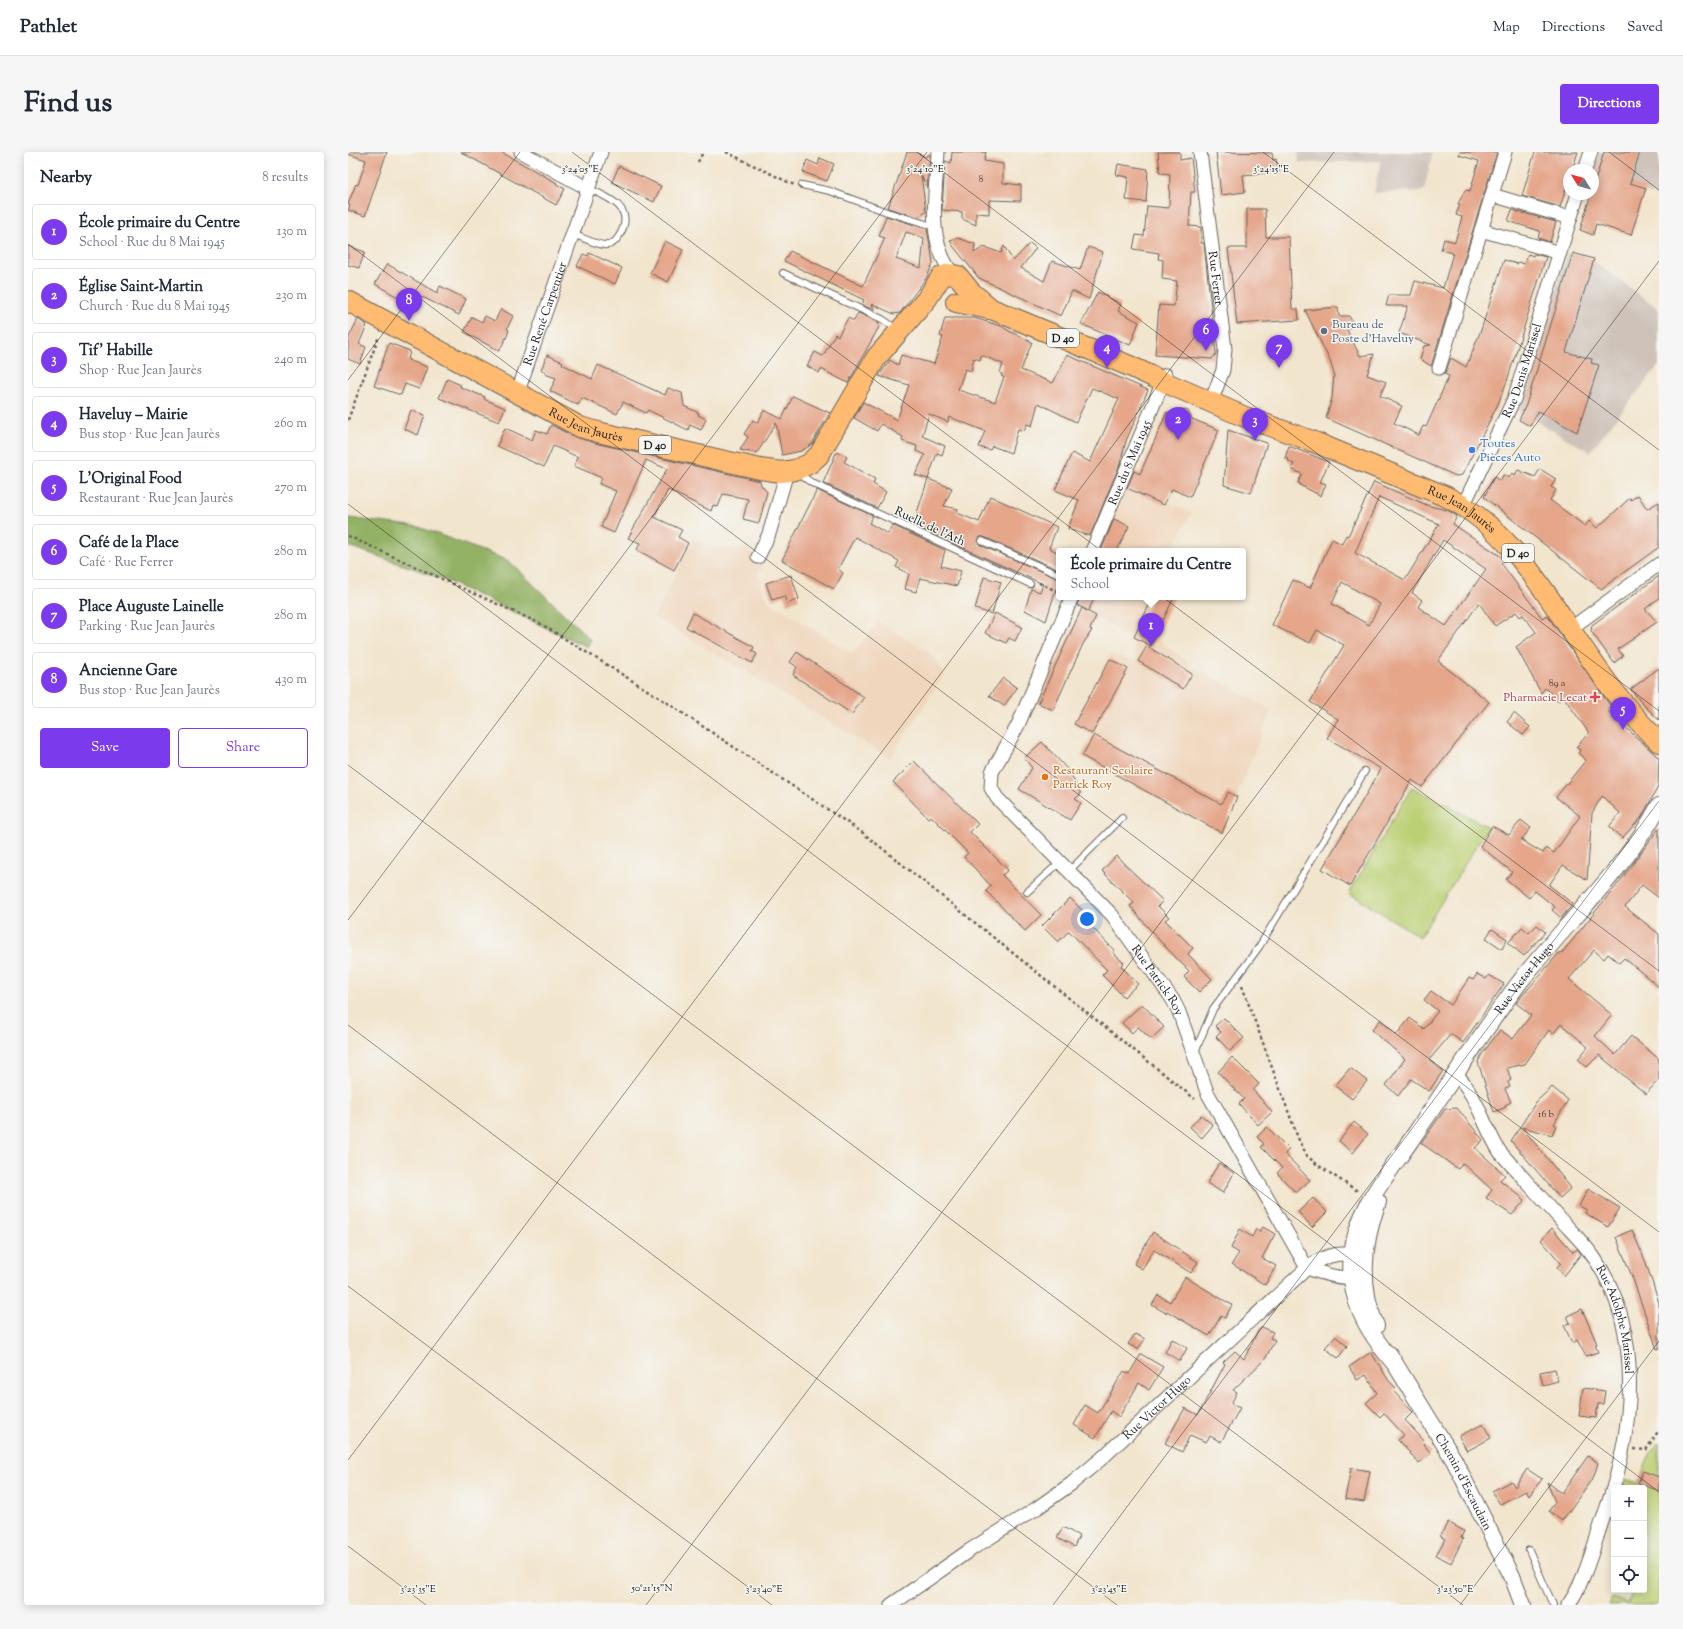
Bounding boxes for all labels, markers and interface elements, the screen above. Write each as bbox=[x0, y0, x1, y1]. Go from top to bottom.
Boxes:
text: Pathlet bbox=[20, 14, 77, 41]
text: Map bbox=[1493, 18, 1520, 38]
text: Directions bbox=[1542, 18, 1605, 38]
text: Saved bbox=[1627, 18, 1663, 38]
text: Find us bbox=[24, 84, 112, 124]
button: Directions bbox=[1560, 84, 1659, 124]
text: 3°24'05"E bbox=[561, 162, 599, 177]
text: 3°24'10"E bbox=[906, 162, 944, 177]
text: 3°24'15"E bbox=[1253, 162, 1289, 177]
north arrow bbox=[1563, 164, 1599, 200]
text: Nearby bbox=[40, 166, 92, 190]
text: 8 results bbox=[262, 169, 308, 187]
house number: 8 bbox=[979, 172, 984, 187]
text: École primaire du Centre bbox=[79, 213, 240, 234]
text: 1 bbox=[52, 223, 56, 241]
text: 130 m bbox=[277, 223, 307, 241]
text: School · Rue du 8 Mai 1945 bbox=[79, 234, 225, 252]
street label: Rue Ferrer bbox=[1203, 250, 1227, 307]
street label: Rue René Carpentier bbox=[520, 259, 572, 368]
text: Église Saint-Martin bbox=[79, 277, 203, 298]
text: 2 bbox=[51, 287, 57, 305]
text: 230 m bbox=[275, 287, 307, 305]
pin: 8 bbox=[396, 288, 422, 321]
text: Church · Rue du 8 Mai 1945 bbox=[79, 298, 230, 316]
place label: Bureau de Poste d'Haveluy bbox=[1332, 316, 1414, 348]
pin: 6 bbox=[1193, 318, 1219, 351]
street label: Rue Denis Marissel bbox=[1498, 321, 1547, 421]
marker: Bureau de Poste d'Haveluy bbox=[1319, 326, 1329, 336]
road number: D 40 bbox=[1047, 329, 1079, 347]
pin: 4 bbox=[1094, 335, 1120, 368]
pin: 7 bbox=[1266, 335, 1292, 368]
text: Tif' Habille bbox=[79, 341, 153, 362]
text: 3 bbox=[51, 351, 57, 369]
text: 240 m bbox=[274, 351, 307, 369]
text: Shop · Rue Jean Jaurès bbox=[79, 362, 202, 380]
street label: Rue Jean Jaurès bbox=[545, 404, 625, 448]
text: Haveluy – Mairie bbox=[79, 405, 188, 426]
pin: 2 bbox=[1165, 407, 1191, 440]
pin: 3 bbox=[1242, 408, 1268, 441]
text: 4 bbox=[51, 415, 57, 433]
text: 260 m bbox=[274, 415, 307, 433]
street label: Rue du 8 Mai 1945 bbox=[1104, 418, 1156, 508]
text: Bus stop · Rue Jean Jaurès bbox=[79, 426, 220, 444]
place label: Toutes Pièces Auto bbox=[1480, 435, 1541, 467]
road number: D 40 bbox=[639, 436, 671, 454]
marker: Toutes Pièces Auto bbox=[1467, 445, 1477, 455]
text: L'Original Food bbox=[79, 469, 182, 490]
text: 5 bbox=[52, 479, 56, 497]
text: 270 m bbox=[274, 479, 307, 497]
street label: Rue Jean Jaurès bbox=[1425, 482, 1500, 538]
text: Restaurant · Rue Jean Jaurès bbox=[79, 490, 233, 508]
street label: Ruelle de l'Ath bbox=[891, 503, 968, 551]
text: Café de la Place bbox=[79, 533, 179, 554]
text: 6 bbox=[51, 543, 57, 561]
text: 280 m bbox=[274, 543, 307, 561]
road number: D 40 bbox=[1502, 544, 1534, 562]
popup bbox=[1056, 548, 1246, 600]
text: Café · Rue Ferrer bbox=[79, 554, 173, 572]
text: École primaire du Centre bbox=[1071, 555, 1232, 576]
text: School bbox=[1071, 576, 1109, 594]
text: Place Auguste Lainelle bbox=[79, 597, 224, 618]
text: 7 bbox=[51, 607, 57, 625]
text: 280 m bbox=[274, 607, 307, 625]
pin: 1 bbox=[1138, 613, 1164, 646]
text: Parking · Rue Jean Jaurès bbox=[79, 618, 215, 636]
text: Ancienne Gare bbox=[79, 661, 177, 682]
text: 8 bbox=[51, 671, 57, 689]
text: 430 m bbox=[275, 671, 307, 689]
house number: 89 a bbox=[1549, 676, 1566, 691]
text: Bus stop · Rue Jean Jaurès bbox=[79, 682, 220, 700]
place label: Pharmacie Lecat bbox=[1503, 689, 1587, 707]
marker: Pharmacie Lecat bbox=[1590, 692, 1600, 702]
pin: 5 bbox=[1610, 697, 1636, 730]
button: Save bbox=[40, 728, 170, 768]
button: Share bbox=[178, 728, 308, 768]
place label: Restaurant Scolaire Patrick Roy bbox=[1053, 762, 1153, 794]
marker: Restaurant Scolaire Patrick Roy bbox=[1040, 772, 1050, 782]
your location bbox=[1077, 909, 1097, 929]
street label: Rue Victor Hugo bbox=[1491, 938, 1559, 1018]
street label: Rue Patrick Roy bbox=[1126, 942, 1187, 1019]
house number: 16 b bbox=[1538, 1107, 1555, 1122]
street label: Rue Adolphe Marissel bbox=[1591, 1262, 1637, 1375]
street label: Rue Victor Hugo bbox=[1119, 1371, 1196, 1444]
street label: Chemin d'Escaudain bbox=[1430, 1430, 1496, 1534]
map controls bbox=[1611, 1485, 1647, 1593]
button: + bbox=[1611, 1485, 1647, 1521]
button: − bbox=[1611, 1521, 1647, 1557]
button: locate bbox=[1611, 1557, 1647, 1593]
text: 50°21'15"N bbox=[631, 1581, 672, 1596]
text: 3°23'35"E bbox=[400, 1582, 436, 1597]
text: 3°23'40"E bbox=[745, 1582, 783, 1597]
text: 3°23'45"E bbox=[1091, 1582, 1127, 1597]
text: 3°23'50"E bbox=[1437, 1582, 1473, 1597]

